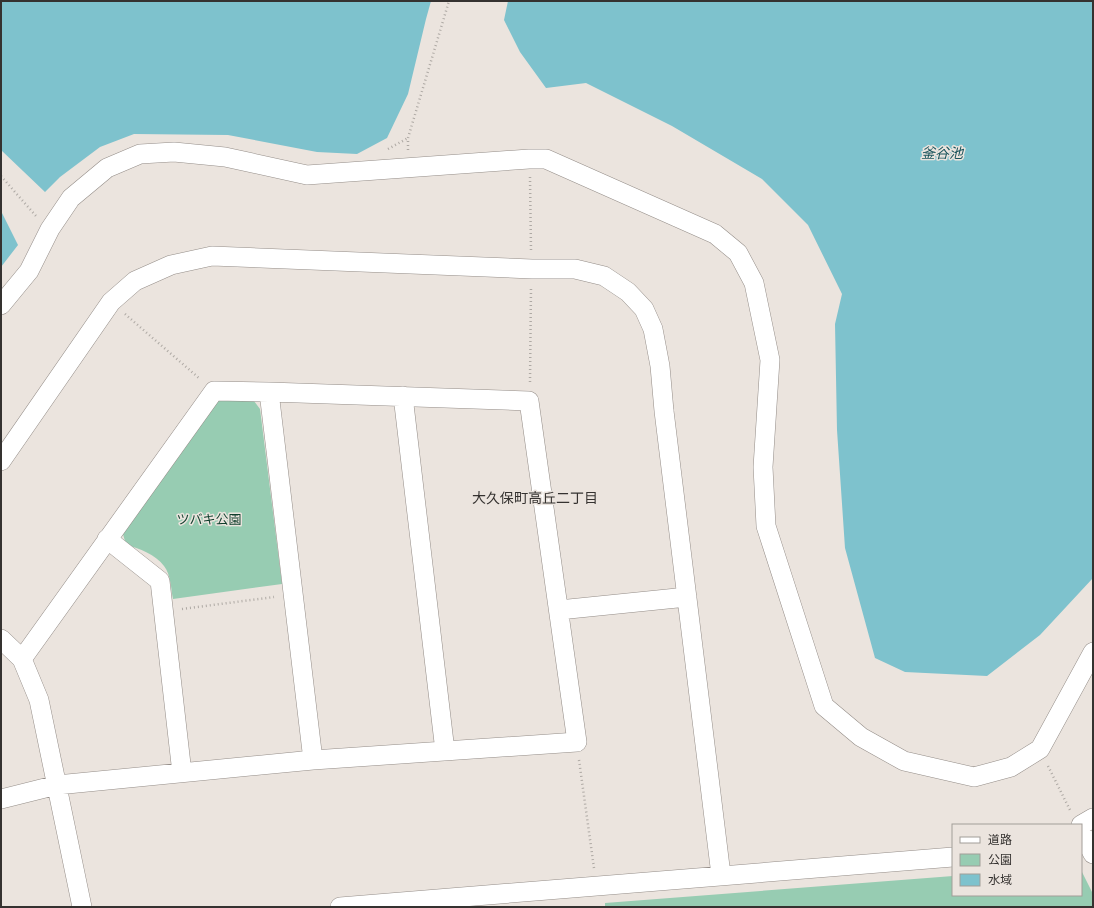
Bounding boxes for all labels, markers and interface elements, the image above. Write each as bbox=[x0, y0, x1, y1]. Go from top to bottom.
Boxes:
water label: 釜谷池 bbox=[921, 145, 965, 162]
district label: 大久保町高丘二丁目 bbox=[472, 490, 598, 507]
park label: ツバキ公園 bbox=[176, 512, 242, 528]
legend bbox=[952, 824, 1082, 896]
text: 道路 bbox=[988, 833, 1012, 847]
text: 公園 bbox=[988, 853, 1012, 867]
text: 水域 bbox=[988, 873, 1012, 887]

